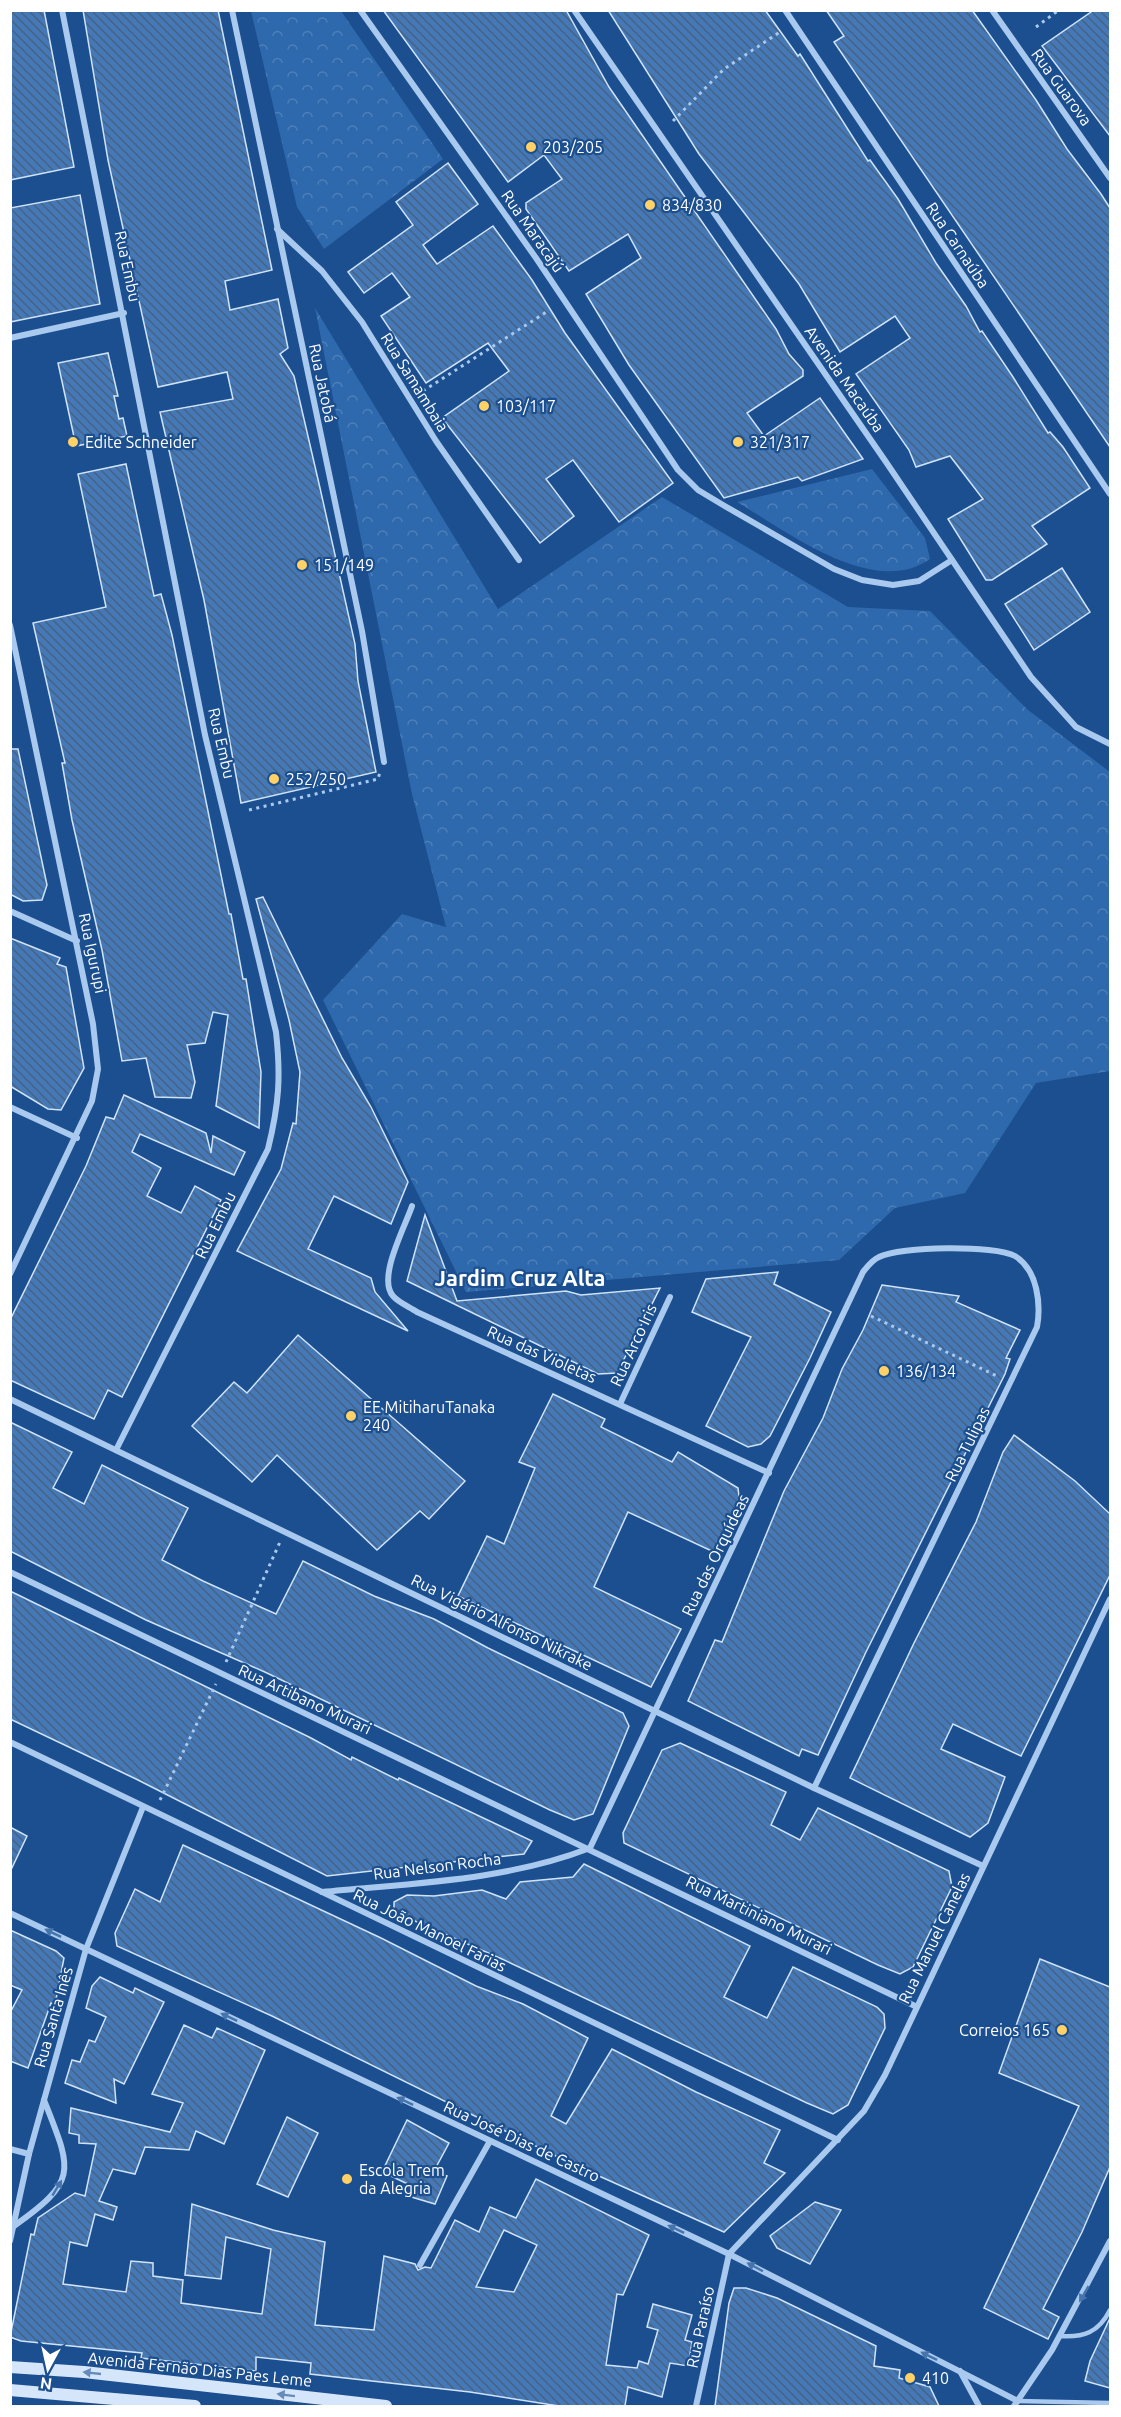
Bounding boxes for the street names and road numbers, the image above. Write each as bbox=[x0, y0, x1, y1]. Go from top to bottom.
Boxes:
street label: Rua Guarova bbox=[1028, 45, 1096, 129]
street label: Rua Maracajú bbox=[498, 186, 568, 276]
street label: Rua Carnaúba bbox=[923, 199, 993, 291]
street label: Rua Embu bbox=[112, 229, 144, 303]
street label: Avenida Macaúba bbox=[802, 322, 888, 436]
street label: Rua Samambaia bbox=[377, 329, 453, 435]
street label: Rua Jatobá bbox=[306, 342, 340, 424]
street label: Rua Embu bbox=[205, 706, 239, 780]
street label: Rua Igurupi bbox=[76, 911, 110, 995]
street label: Rua Embu bbox=[191, 1189, 239, 1261]
street label: Rua Arco Iris bbox=[606, 1301, 660, 1389]
street label: Rua das Violetas bbox=[485, 1322, 599, 1386]
street label: Rua Tulipas bbox=[941, 1404, 993, 1484]
street label: Rua das Orquídeas bbox=[678, 1491, 752, 1619]
street label: Rua Vigário Alfonso Nikrake bbox=[408, 1570, 596, 1674]
street label: Rua Artibano Murari bbox=[236, 1660, 374, 1738]
street label: Rua Nelson Rocha bbox=[372, 1849, 502, 1883]
street label: Rua Manuel Canelas bbox=[894, 1870, 974, 2006]
street label: Rua Martiniano Murari bbox=[683, 1872, 835, 1958]
street label: Rua João Manoel Farias bbox=[351, 1885, 509, 1975]
street label: Rua Santa Inês bbox=[30, 1965, 76, 2069]
street label: Rua José Dias de Castro bbox=[441, 2097, 603, 2185]
street label: Rua Paraíso bbox=[683, 2284, 717, 2370]
street label: Avenida Fernão Dias Paes Leme bbox=[87, 2348, 313, 2390]

